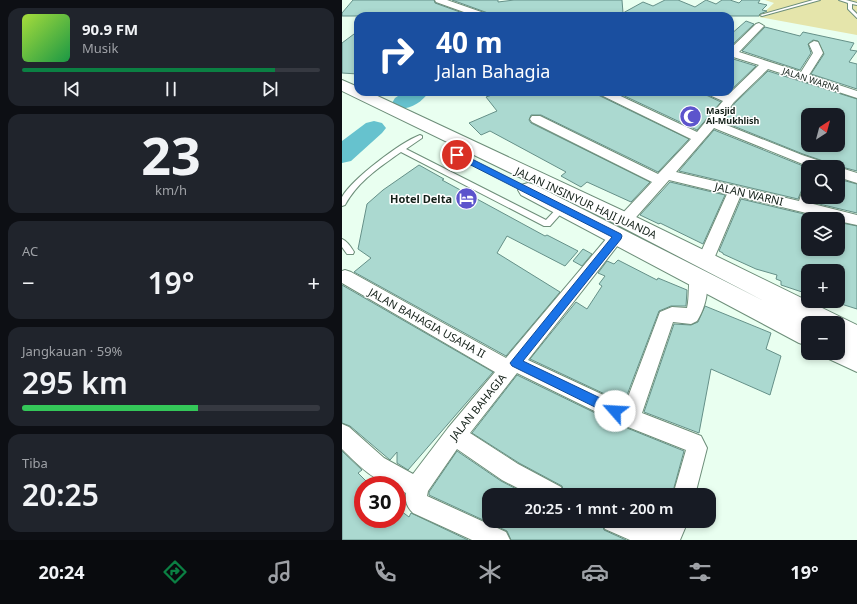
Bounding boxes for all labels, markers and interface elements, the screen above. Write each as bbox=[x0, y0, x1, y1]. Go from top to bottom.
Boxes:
text: 90.9 FM bbox=[82, 19, 138, 39]
text: 40 m bbox=[436, 23, 503, 61]
icon: right bbox=[370, 28, 422, 80]
text: Musik bbox=[82, 39, 118, 57]
text: Jalan Bahagia bbox=[436, 59, 550, 83]
street label: JALAN WARNA bbox=[780, 64, 842, 95]
icon: previous bbox=[61, 78, 83, 100]
icon: pause bbox=[160, 78, 182, 100]
icon: next bbox=[259, 78, 281, 100]
mosque icon: Masjid Al-Mukhlish bbox=[677, 103, 703, 129]
place label: Masjid Al-Mukhlish bbox=[706, 104, 759, 127]
north arrow bbox=[801, 108, 845, 152]
map controls bbox=[801, 108, 845, 360]
text: 23 bbox=[141, 119, 201, 190]
pin bbox=[440, 138, 474, 172]
icon: arrive bbox=[446, 144, 468, 166]
button: search bbox=[801, 160, 845, 204]
street label: JALAN INSINYUR HAJI JUANDA bbox=[512, 163, 660, 242]
street label: JALAN WARNI bbox=[712, 178, 785, 209]
text: km/h bbox=[155, 181, 187, 199]
hotel icon: Hotel Delta bbox=[454, 186, 480, 212]
place label: Hotel Delta bbox=[390, 191, 452, 206]
button: layers bbox=[801, 212, 845, 256]
text: AC bbox=[22, 242, 38, 260]
text: 19° bbox=[147, 262, 195, 303]
button: + bbox=[801, 264, 845, 308]
text: − bbox=[22, 267, 35, 297]
text: + bbox=[307, 267, 320, 297]
street label: JALAN BAHAGIA USAHA II bbox=[365, 284, 489, 361]
button: − bbox=[801, 316, 845, 360]
text: Jangkauan · 59% bbox=[22, 342, 122, 360]
text: 295 km bbox=[22, 362, 128, 403]
street label: JALAN BAHAGIA bbox=[445, 369, 510, 444]
position arrow bbox=[594, 390, 636, 432]
text: Tiba bbox=[22, 454, 48, 472]
text: 20:25 bbox=[22, 474, 99, 515]
speed limit sign: 30 bbox=[354, 476, 406, 528]
text: 20:25 · 1 mnt · 200 m bbox=[525, 498, 673, 518]
icon: directions bbox=[161, 558, 189, 586]
icon: music bbox=[266, 558, 294, 586]
icon: phone bbox=[371, 558, 399, 586]
icon: climate bbox=[476, 558, 504, 586]
icon: car bbox=[581, 558, 609, 586]
icon: filters bbox=[686, 558, 714, 586]
text: 20:24 bbox=[38, 560, 85, 584]
text: 19° bbox=[790, 560, 819, 584]

